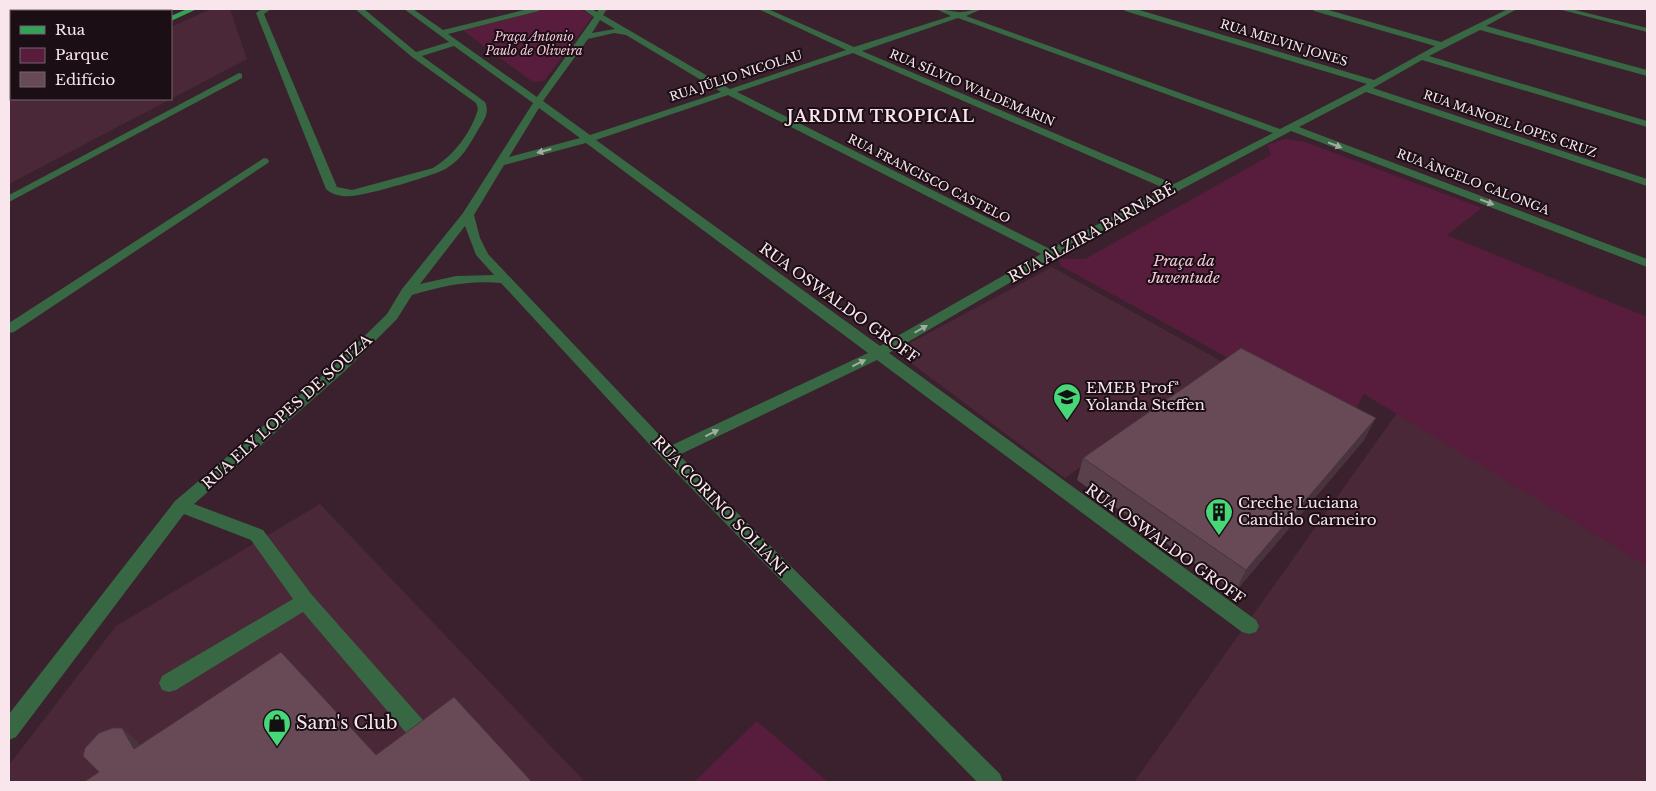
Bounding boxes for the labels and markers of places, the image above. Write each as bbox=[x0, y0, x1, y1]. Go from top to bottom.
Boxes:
place label: EMEB Profª Yolanda Steffen bbox=[1085, 378, 1205, 414]
school or university icon: EMEB Profª Yolanda Steffen bbox=[1052, 382, 1082, 421]
place label: Creche Luciana Candido Carneiro bbox=[1238, 493, 1377, 529]
building icon: Creche Luciana Candido Carneiro bbox=[1204, 497, 1234, 536]
shop icon: Sam's Club bbox=[262, 708, 292, 747]
place label: Sam's Club bbox=[296, 712, 398, 734]

